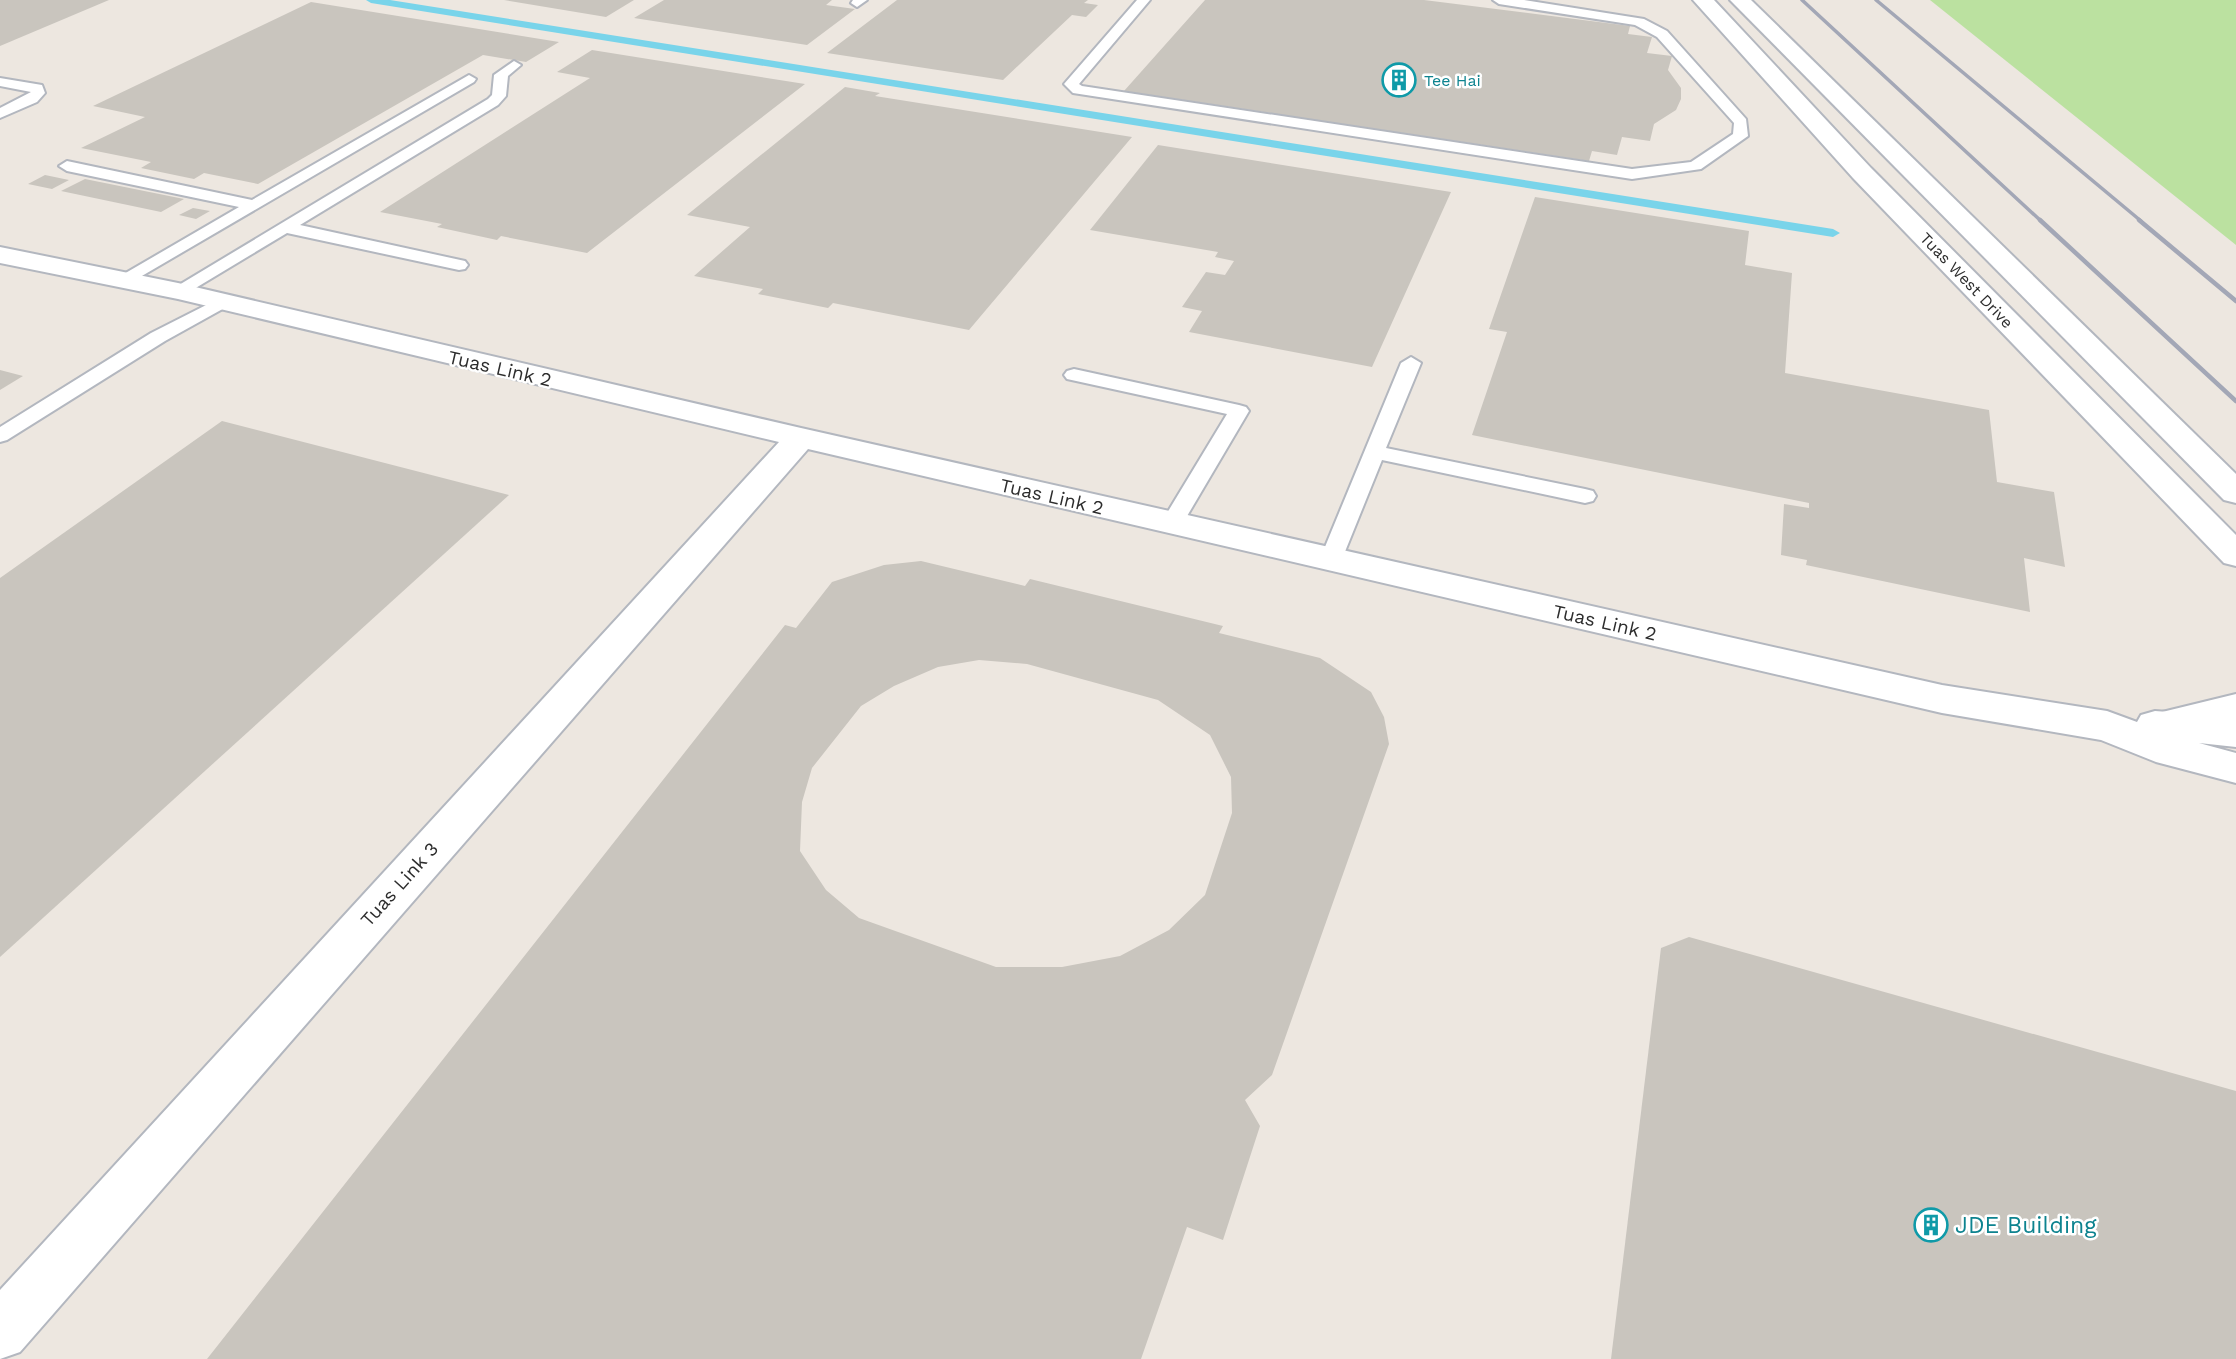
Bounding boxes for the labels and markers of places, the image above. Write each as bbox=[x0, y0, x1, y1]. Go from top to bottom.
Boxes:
building icon: Tee Hai bbox=[1380, 61, 1418, 99]
place label: Tee Hai bbox=[1424, 71, 1481, 90]
building icon: JDE Building bbox=[1912, 1206, 1950, 1244]
place label: JDE Building bbox=[1955, 1212, 2097, 1239]

